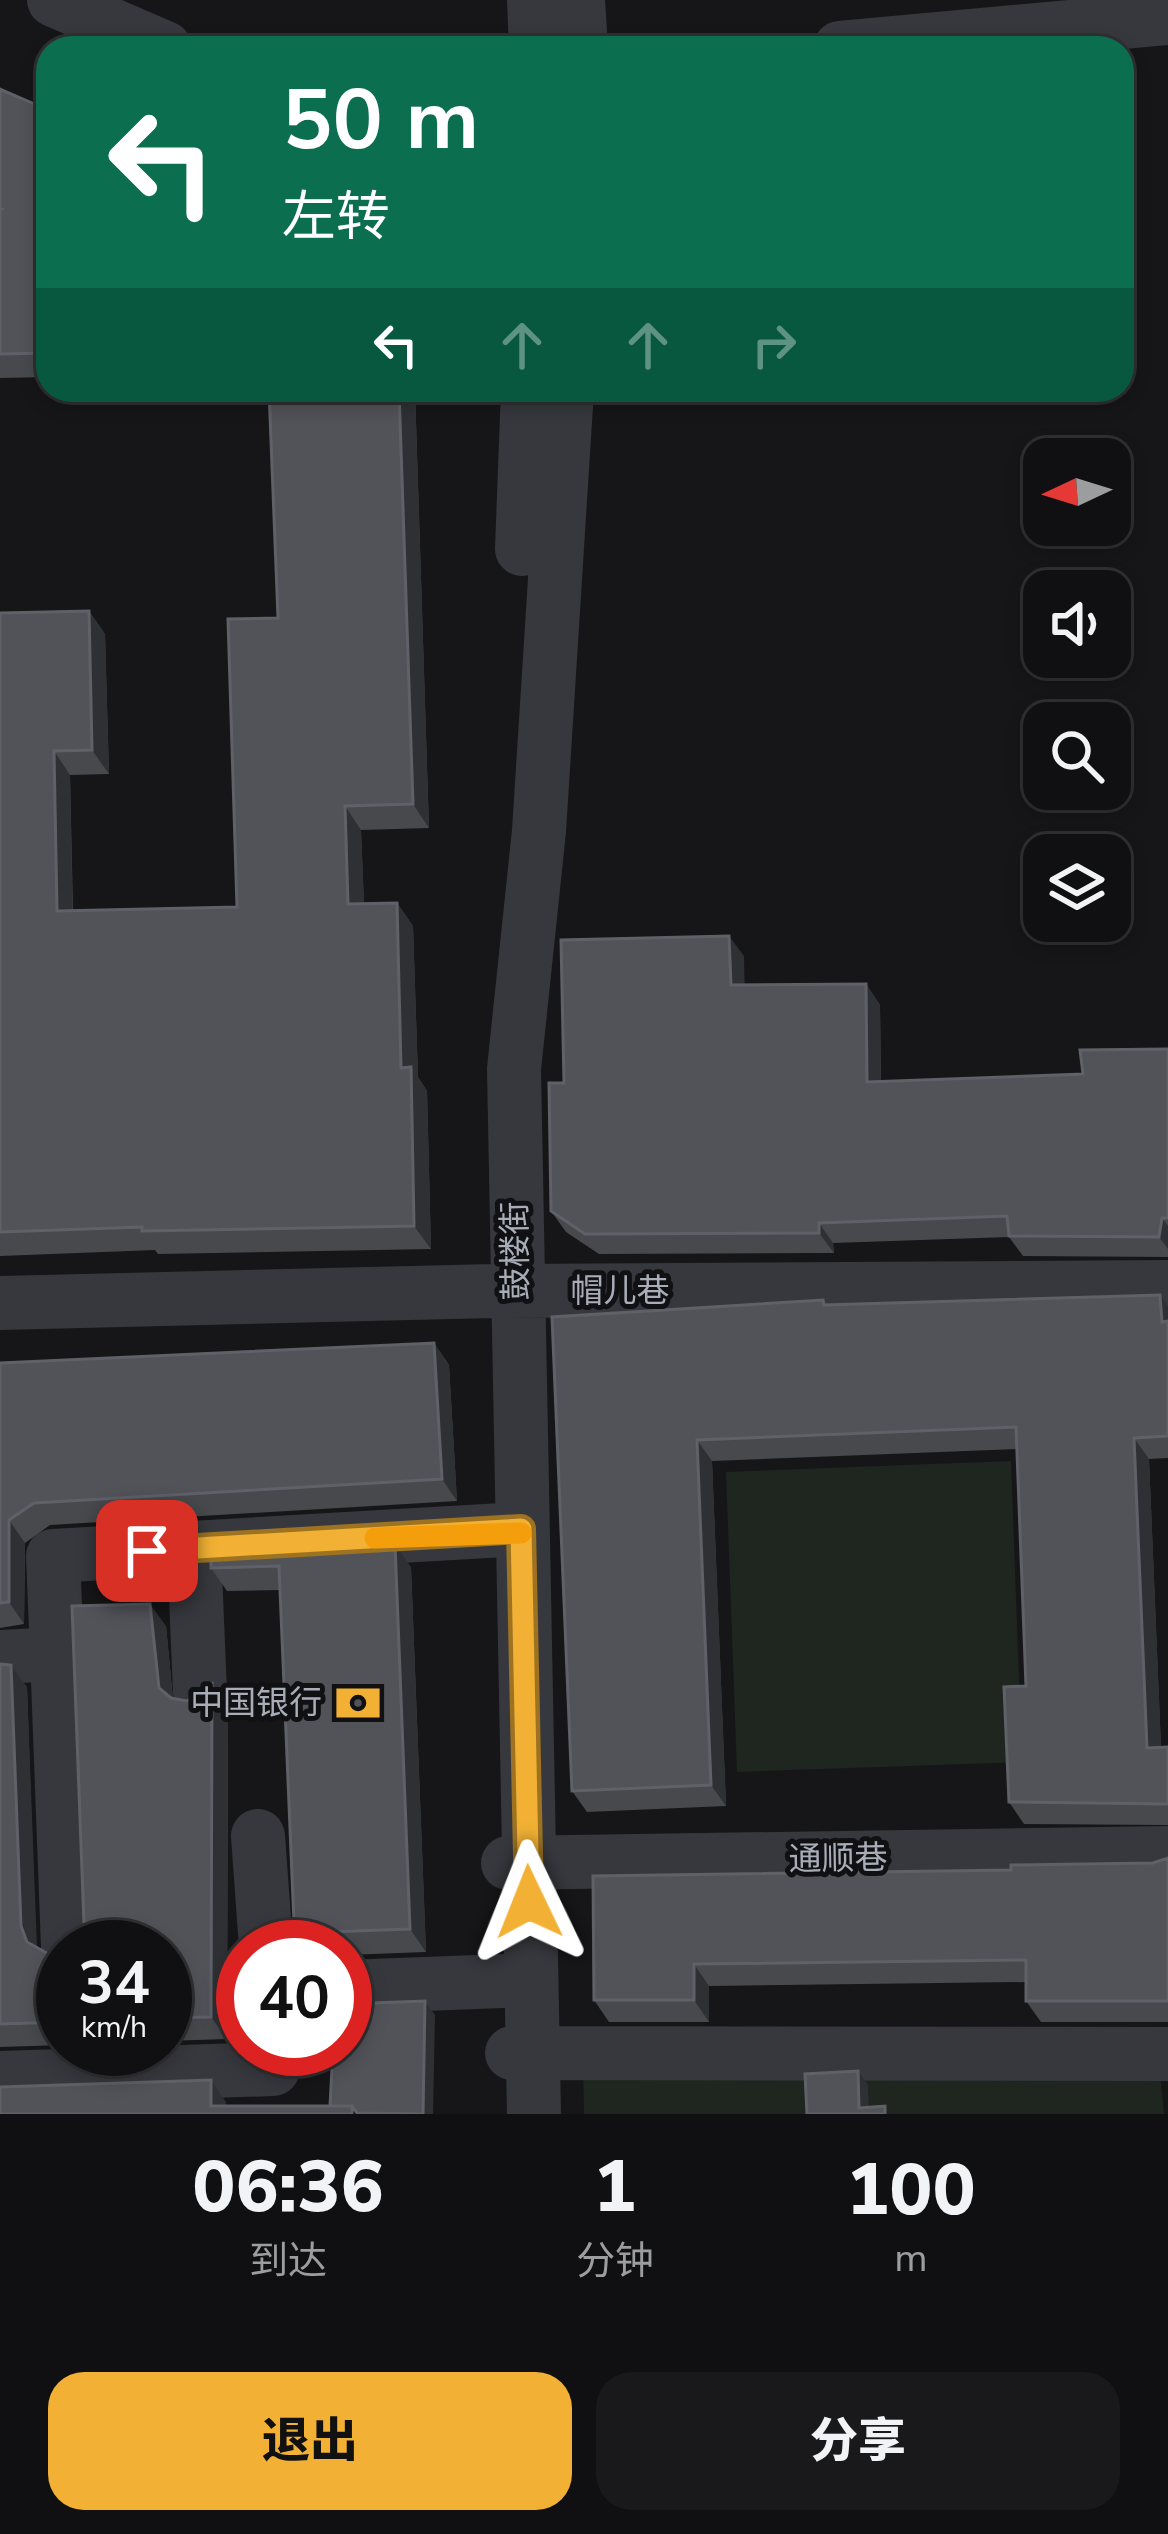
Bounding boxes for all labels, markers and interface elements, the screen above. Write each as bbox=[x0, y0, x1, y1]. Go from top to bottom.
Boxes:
text: 50 m bbox=[282, 63, 479, 178]
icon: left bbox=[84, 84, 240, 240]
text: 左转 bbox=[282, 180, 390, 254]
icon: left bbox=[363, 312, 429, 378]
icon: ahead bbox=[489, 312, 555, 378]
icon: ahead bbox=[615, 312, 681, 378]
icon: right bbox=[741, 312, 807, 378]
north arrow bbox=[1023, 438, 1131, 546]
map controls bbox=[1023, 438, 1131, 942]
button: sound bbox=[1023, 570, 1131, 678]
button: search bbox=[1023, 702, 1131, 810]
button: layers bbox=[1023, 834, 1131, 942]
street label: 鼓楼街 bbox=[493, 1201, 539, 1301]
street label: 帽儿巷 bbox=[571, 1269, 670, 1314]
pin bbox=[96, 1500, 198, 1602]
icon: arrive bbox=[114, 1518, 180, 1584]
bank icon: 中国银行 bbox=[333, 1678, 383, 1728]
place label: 中国银行 bbox=[190, 1681, 322, 1726]
street label: 通顺巷 bbox=[788, 1836, 888, 1882]
position arrow bbox=[466, 1839, 592, 1965]
speed limit sign: 40 bbox=[216, 1920, 372, 2076]
text: 34 bbox=[78, 1942, 150, 2024]
text: km/h bbox=[81, 2007, 147, 2048]
text: 06:36 bbox=[192, 2138, 384, 2236]
text: 1 bbox=[593, 2138, 637, 2236]
text: 100 bbox=[846, 2141, 976, 2239]
text: m bbox=[894, 2232, 928, 2285]
text: 到达 bbox=[249, 2235, 327, 2288]
text: 分钟 bbox=[576, 2235, 654, 2288]
button: 退出 bbox=[48, 2372, 572, 2510]
button: 分享 bbox=[596, 2372, 1120, 2510]

